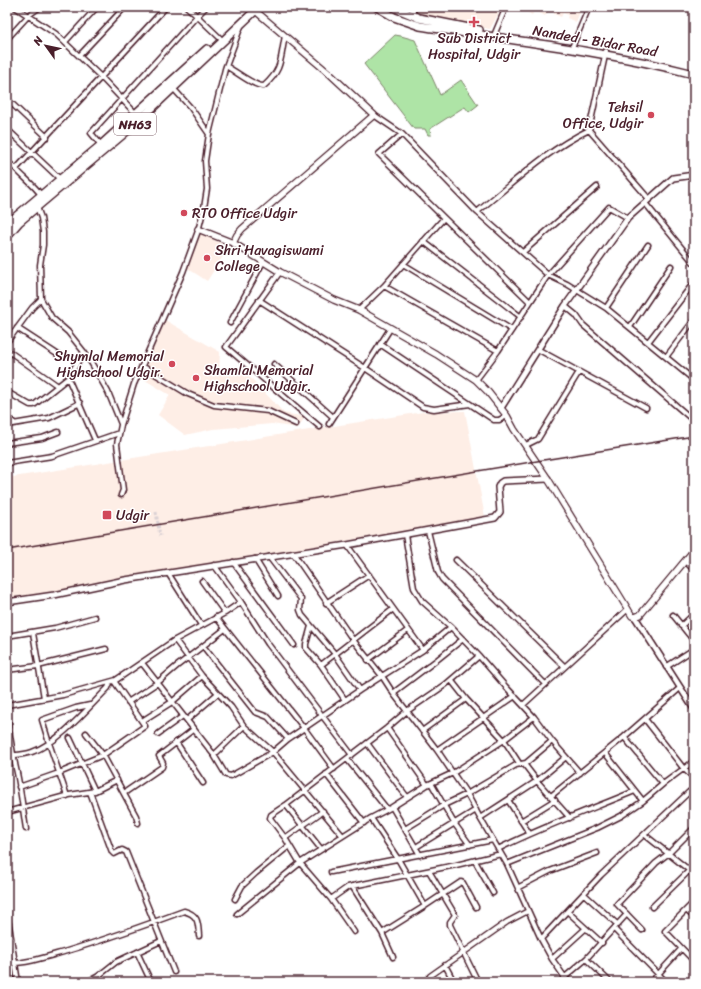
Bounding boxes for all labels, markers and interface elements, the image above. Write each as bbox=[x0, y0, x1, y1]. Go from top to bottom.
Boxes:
marker: Sub District Hospital, Udgir bbox=[468, 16, 480, 28]
street label: Nanded - Bidar Road bbox=[531, 18, 661, 65]
north arrow bbox=[26, 26, 66, 66]
place label: Sub District Hospital, Udgir bbox=[428, 26, 521, 67]
text: N bbox=[27, 32, 48, 50]
place label: Tehsil Office, Udgir bbox=[563, 95, 644, 136]
marker: Tehsil Office, Udgir bbox=[646, 110, 656, 120]
road number: NH63 bbox=[114, 113, 156, 135]
place label: RTO Office Udgir bbox=[192, 201, 298, 226]
marker: RTO Office Udgir bbox=[179, 208, 189, 218]
place label: Shri Havagiswami College bbox=[215, 238, 325, 279]
marker: Shri Havagiswami College bbox=[202, 253, 212, 263]
place label: Shymlal Memorial Highschool Udgir. bbox=[54, 344, 165, 385]
place label: Shamlal Memorial Highschool Udgir. bbox=[204, 358, 314, 399]
marker: Shymlal Memorial Highschool Udgir. bbox=[167, 359, 177, 369]
marker: Shamlal Memorial Highschool Udgir. bbox=[191, 373, 201, 383]
place label: Udgir bbox=[116, 503, 151, 528]
marker: Udgir bbox=[101, 509, 113, 521]

